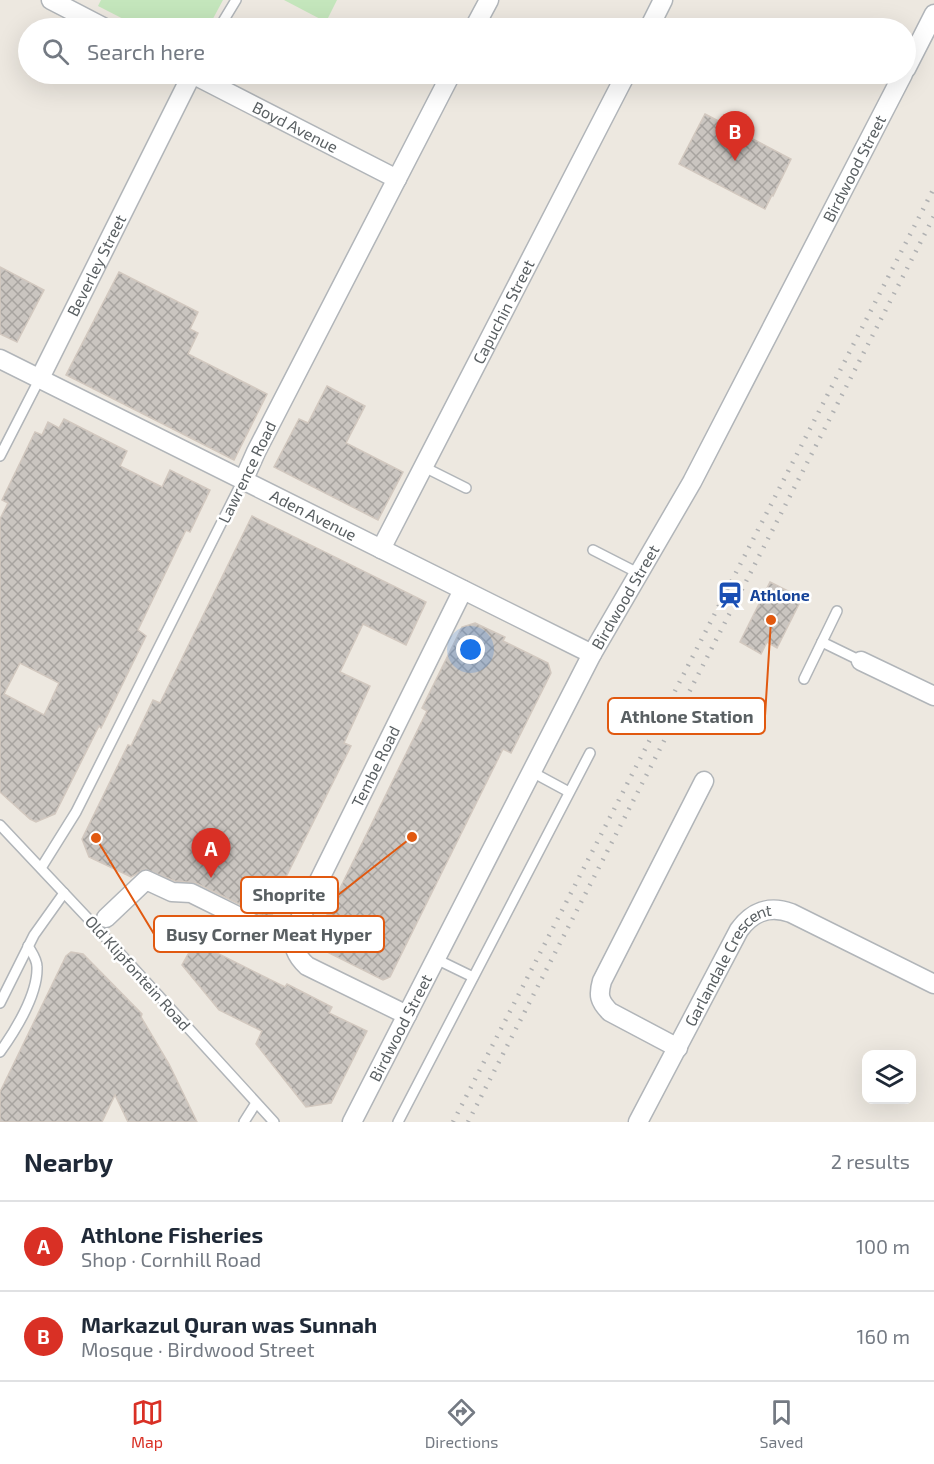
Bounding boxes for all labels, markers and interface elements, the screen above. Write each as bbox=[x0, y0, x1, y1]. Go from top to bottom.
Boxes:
search box bbox=[18, 18, 916, 84]
icon: search bbox=[39, 35, 72, 68]
text: Search here bbox=[87, 38, 205, 64]
street label: Boyd Avenue bbox=[250, 97, 341, 156]
street label: Birdwood Street bbox=[818, 111, 889, 225]
pin: B bbox=[716, 112, 754, 161]
street label: Beverley Street bbox=[62, 211, 129, 319]
street label: Capuchin Street bbox=[468, 256, 538, 367]
street label: Lawrence Road bbox=[214, 418, 279, 526]
street label: Aden Avenue bbox=[267, 485, 360, 544]
street label: Birdwood Street bbox=[587, 541, 663, 652]
station icon: Athlone bbox=[715, 580, 745, 610]
place label: Athlone bbox=[750, 585, 810, 604]
your location bbox=[456, 635, 485, 664]
callout: Athlone Station bbox=[608, 698, 765, 734]
text: Athlone Station bbox=[620, 705, 754, 727]
street label: Tembe Road bbox=[347, 723, 403, 810]
pin: A bbox=[192, 828, 230, 878]
callout: Shoprite bbox=[241, 877, 338, 913]
text: Shoprite bbox=[253, 883, 325, 905]
street label: Garlandale Crescent bbox=[680, 900, 773, 1029]
street label: Old Klipfontein Road bbox=[82, 911, 195, 1034]
callout: Busy Corner Meat Hyper bbox=[154, 916, 384, 952]
text: Busy Corner Meat Hyper bbox=[166, 923, 372, 945]
street label: Birdwood Street bbox=[365, 971, 435, 1084]
map controls bbox=[862, 1050, 916, 1104]
button: layers bbox=[862, 1050, 916, 1104]
text: Nearby bbox=[24, 1146, 113, 1177]
text: 2 results bbox=[831, 1149, 910, 1173]
text: Athlone Fisheries bbox=[81, 1221, 263, 1247]
text: A bbox=[37, 1234, 50, 1258]
text: 100 m bbox=[856, 1234, 910, 1258]
text: Shop · Cornhill Road bbox=[81, 1247, 261, 1271]
text: Markazul Quran was Sunnah bbox=[81, 1311, 377, 1337]
text: B bbox=[37, 1324, 50, 1348]
text: 160 m bbox=[857, 1324, 910, 1348]
text: Mosque · Birdwood Street bbox=[81, 1337, 315, 1361]
tab: Map bbox=[131, 1396, 164, 1451]
tab: Directions bbox=[425, 1396, 498, 1451]
tab: Saved bbox=[760, 1396, 803, 1451]

